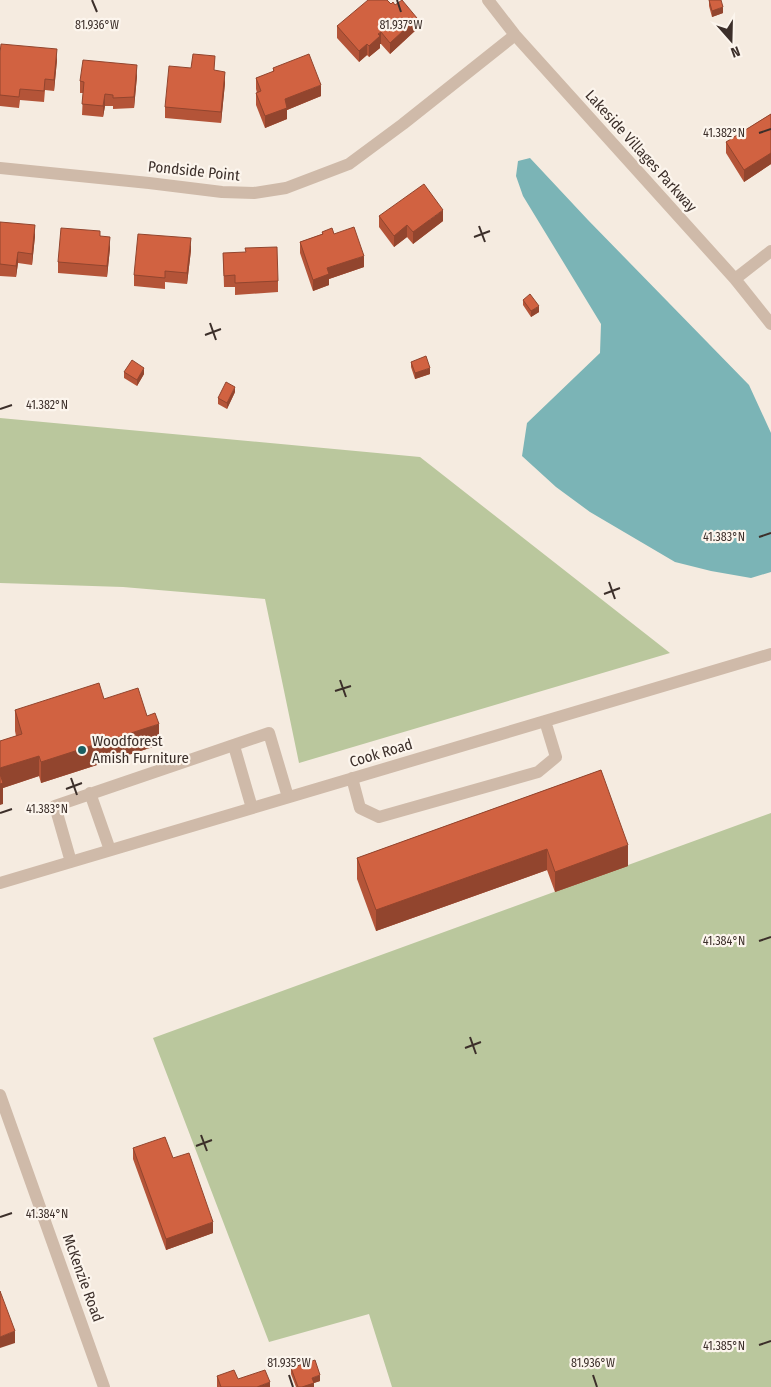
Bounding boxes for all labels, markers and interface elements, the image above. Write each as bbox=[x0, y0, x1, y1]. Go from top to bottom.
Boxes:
north arrow bbox=[706, 15, 756, 65]
text: 81.936°W bbox=[75, 18, 119, 32]
text: 81.937°W bbox=[379, 18, 423, 32]
text: N bbox=[728, 42, 742, 61]
street label: Lakeside Villages Parkway bbox=[581, 86, 701, 216]
text: 41.382°N bbox=[703, 126, 745, 140]
street label: Pondside Point bbox=[147, 157, 241, 185]
text: 41.382°N bbox=[26, 398, 68, 412]
text: 41.383°N bbox=[703, 530, 745, 544]
place label: Woodforest Amish Furniture bbox=[92, 732, 189, 767]
street label: Cook Road bbox=[347, 735, 415, 771]
marker: Woodforest Amish Furniture bbox=[76, 744, 88, 756]
text: 41.383°N bbox=[26, 802, 68, 816]
text: 41.384°N bbox=[703, 934, 745, 948]
text: 41.384°N bbox=[26, 1207, 68, 1221]
street label: McKenzie Road bbox=[59, 1232, 107, 1324]
text: 41.385°N bbox=[703, 1339, 745, 1353]
text: 81.935°W bbox=[267, 1356, 311, 1370]
text: 81.936°W bbox=[571, 1356, 615, 1370]

